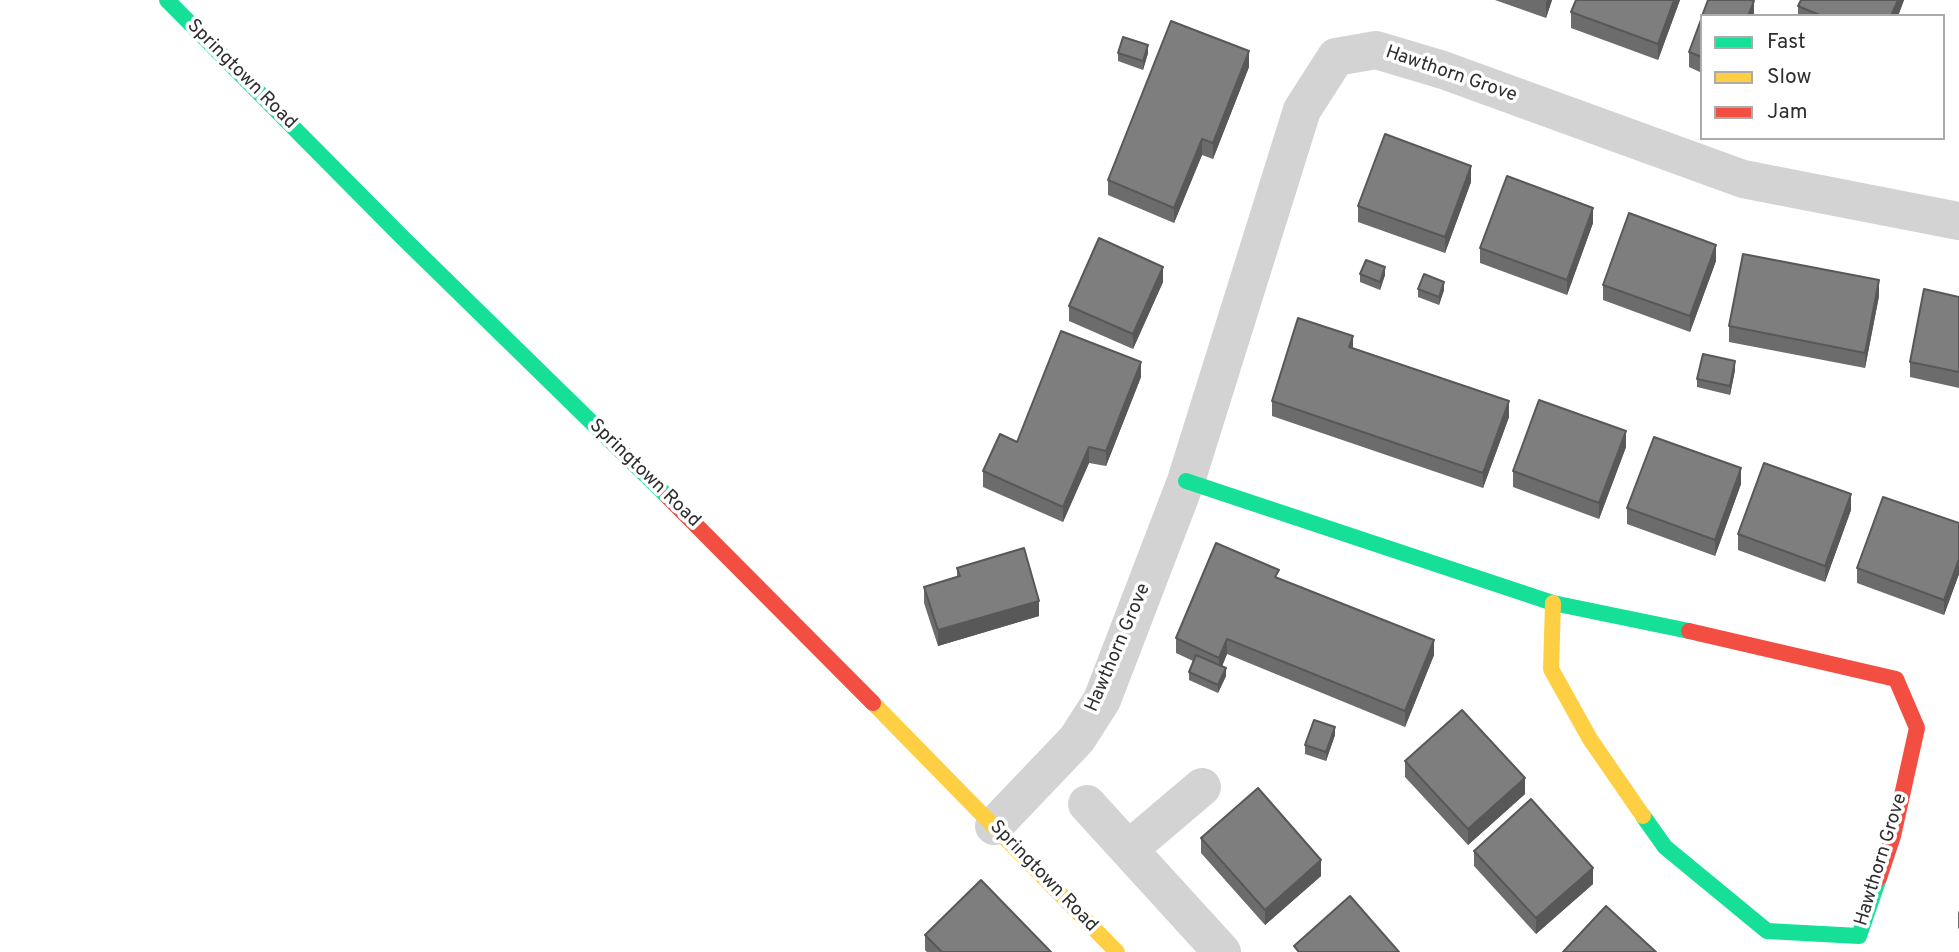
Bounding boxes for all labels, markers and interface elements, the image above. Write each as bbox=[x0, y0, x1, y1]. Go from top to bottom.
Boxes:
legend bbox=[1700, 14, 1945, 140]
street label: Springtown Road bbox=[181, 15, 301, 135]
text: Fast bbox=[1767, 29, 1806, 56]
street label: Hawthorn Grove bbox=[1382, 42, 1520, 108]
text: Slow bbox=[1767, 64, 1812, 91]
text: Jam bbox=[1767, 99, 1808, 126]
street label: Springtown Road bbox=[584, 415, 704, 533]
street label: Hawthorn Grove bbox=[1082, 580, 1156, 716]
street label: Hawthorn Grove bbox=[1851, 791, 1913, 929]
street label: Springtown Road bbox=[984, 817, 1102, 937]

